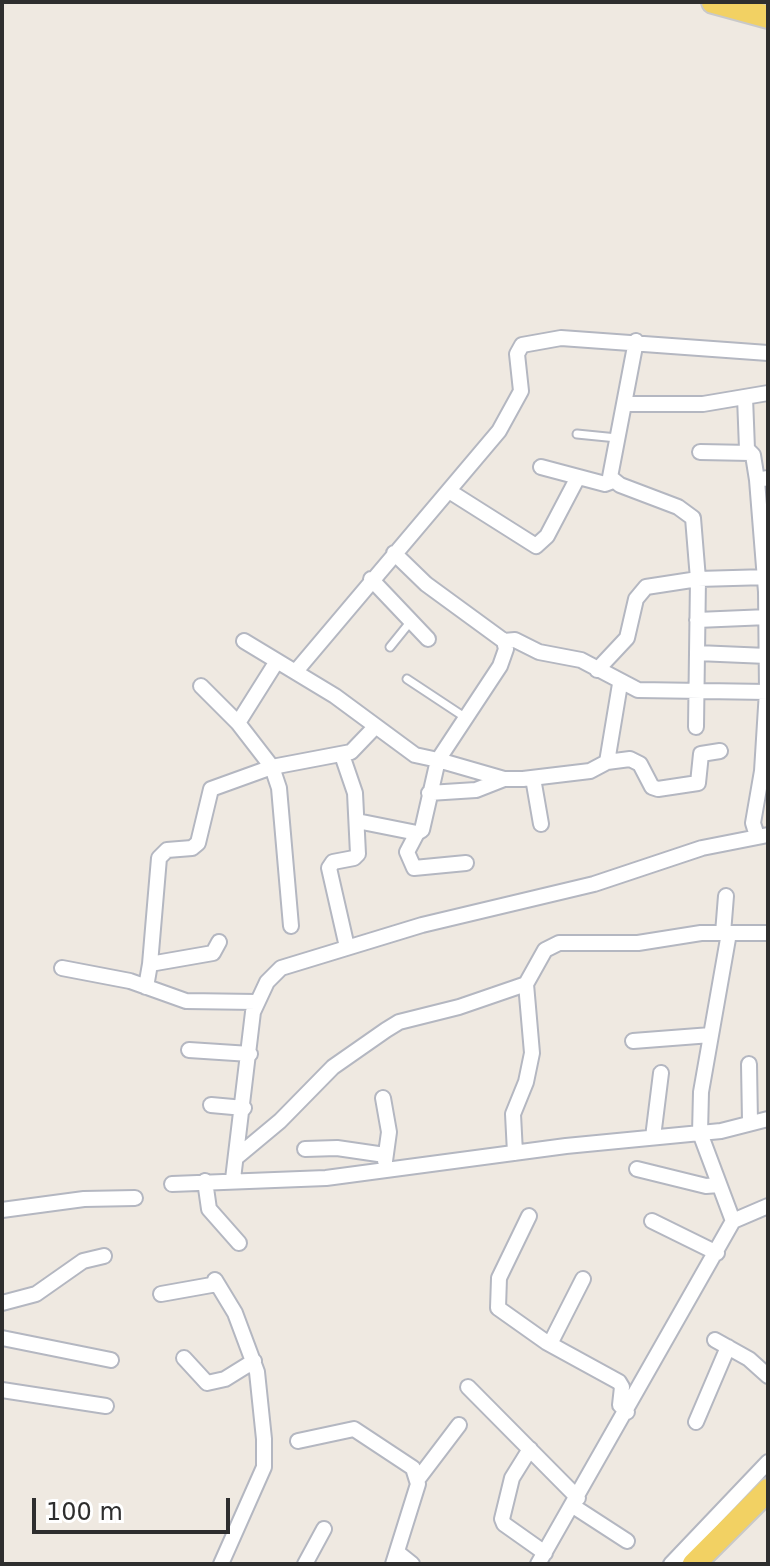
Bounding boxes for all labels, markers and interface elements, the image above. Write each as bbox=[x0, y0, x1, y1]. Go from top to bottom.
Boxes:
scale bar bbox=[36, 1482, 234, 1532]
text: 100 m bbox=[46, 1498, 123, 1526]

